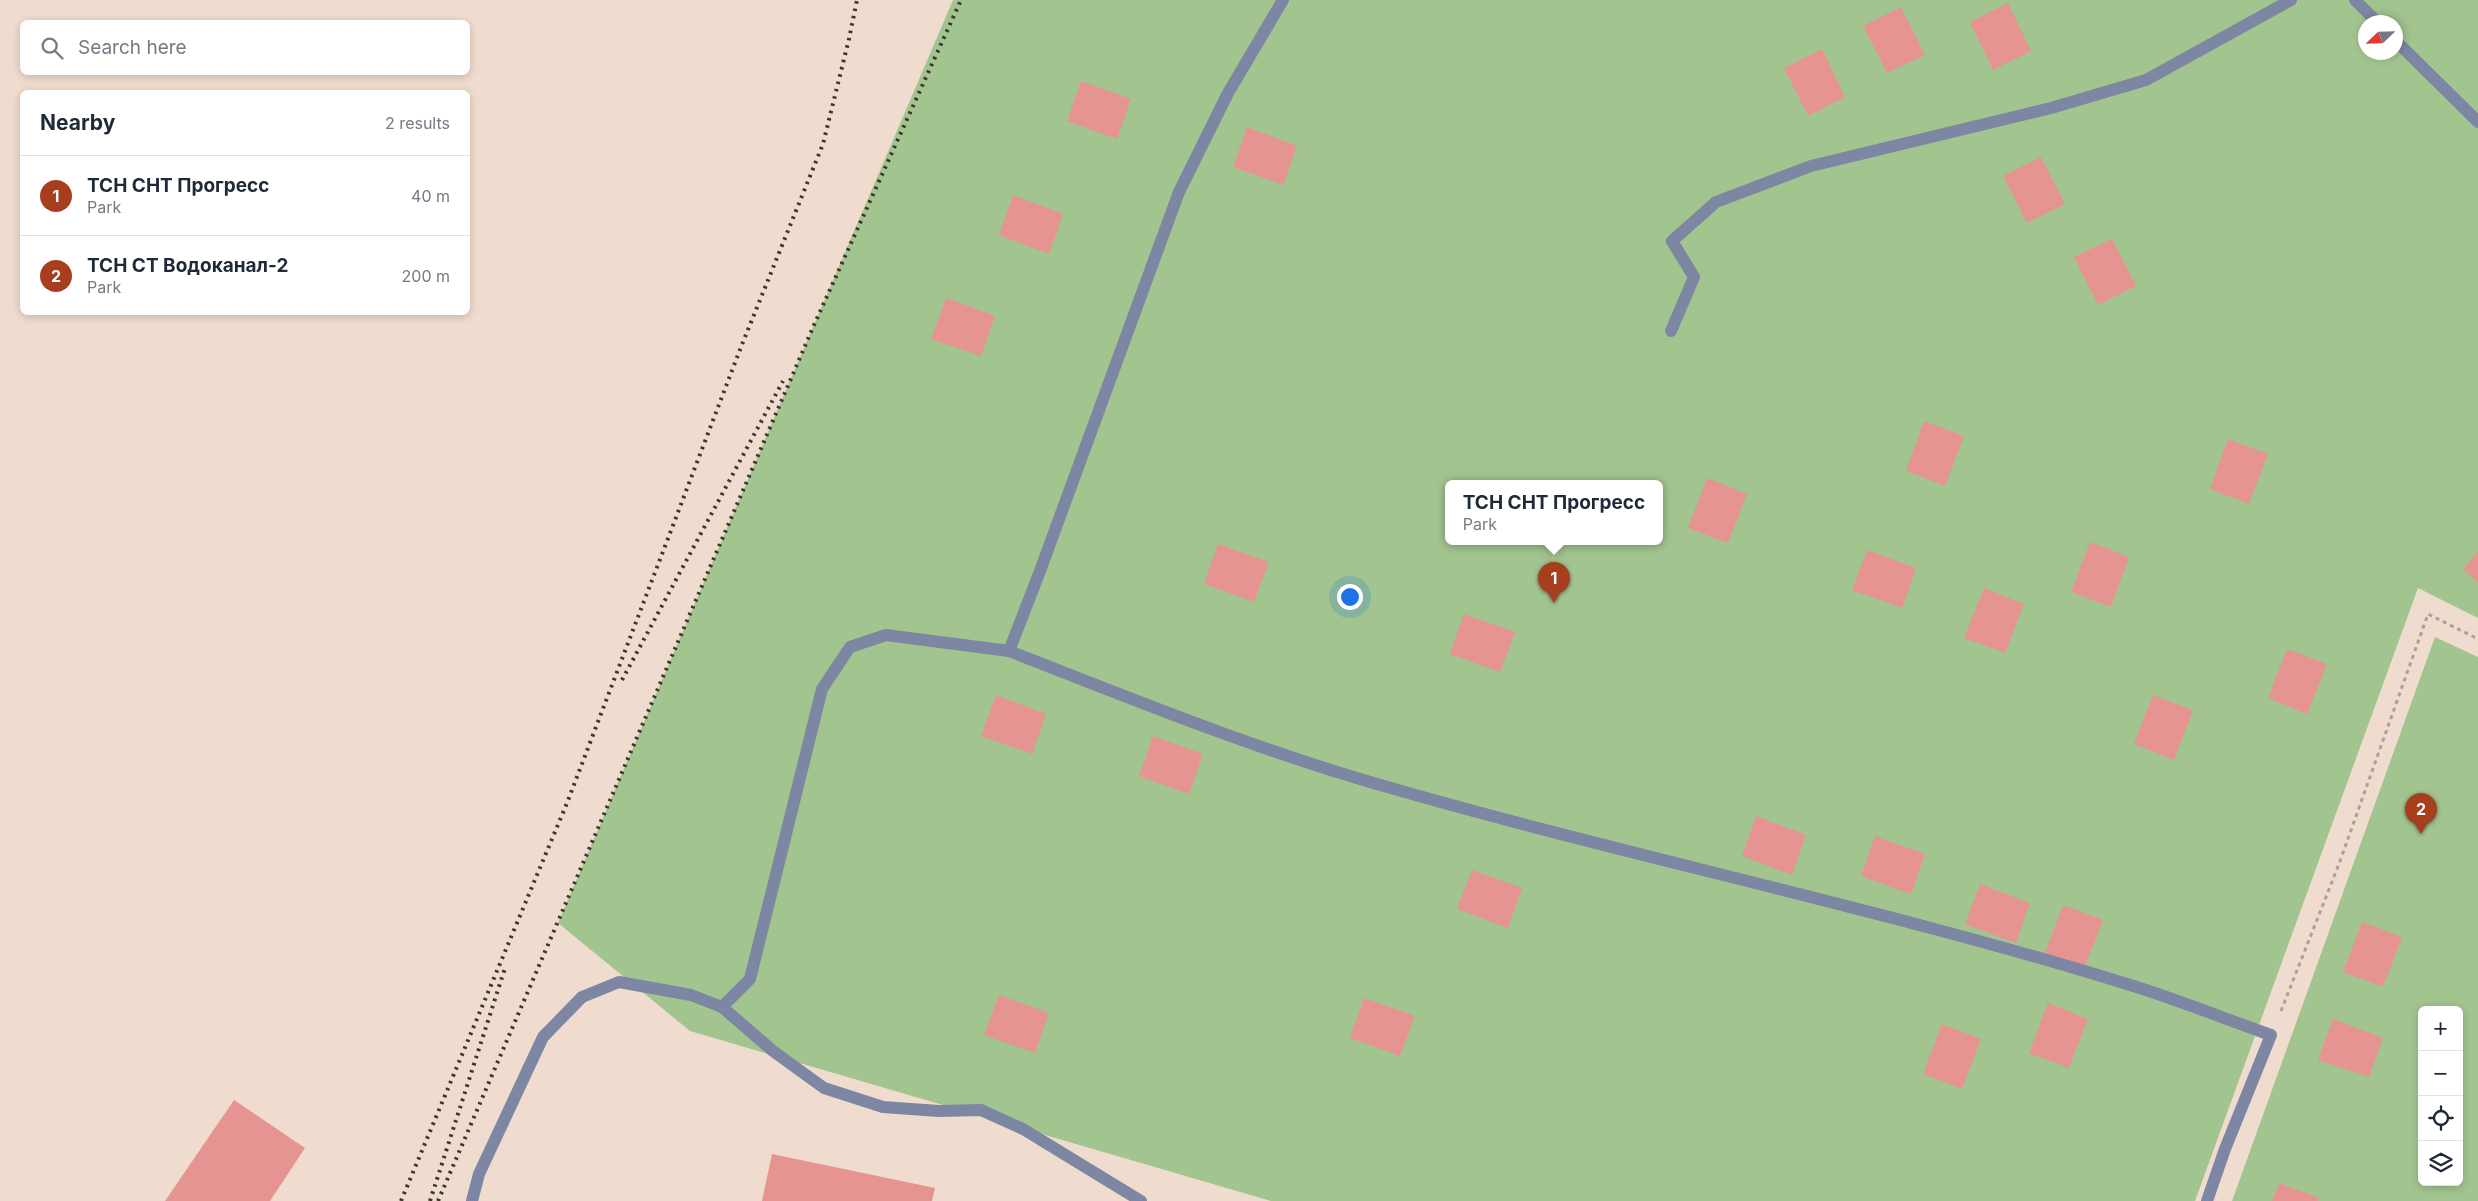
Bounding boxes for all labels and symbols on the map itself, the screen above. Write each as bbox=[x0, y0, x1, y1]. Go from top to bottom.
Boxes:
north arrow bbox=[2358, 15, 2403, 60]
pin: 1 bbox=[1538, 562, 1570, 603]
your location bbox=[1337, 584, 1363, 610]
pin: 2 bbox=[2405, 793, 2437, 834]

